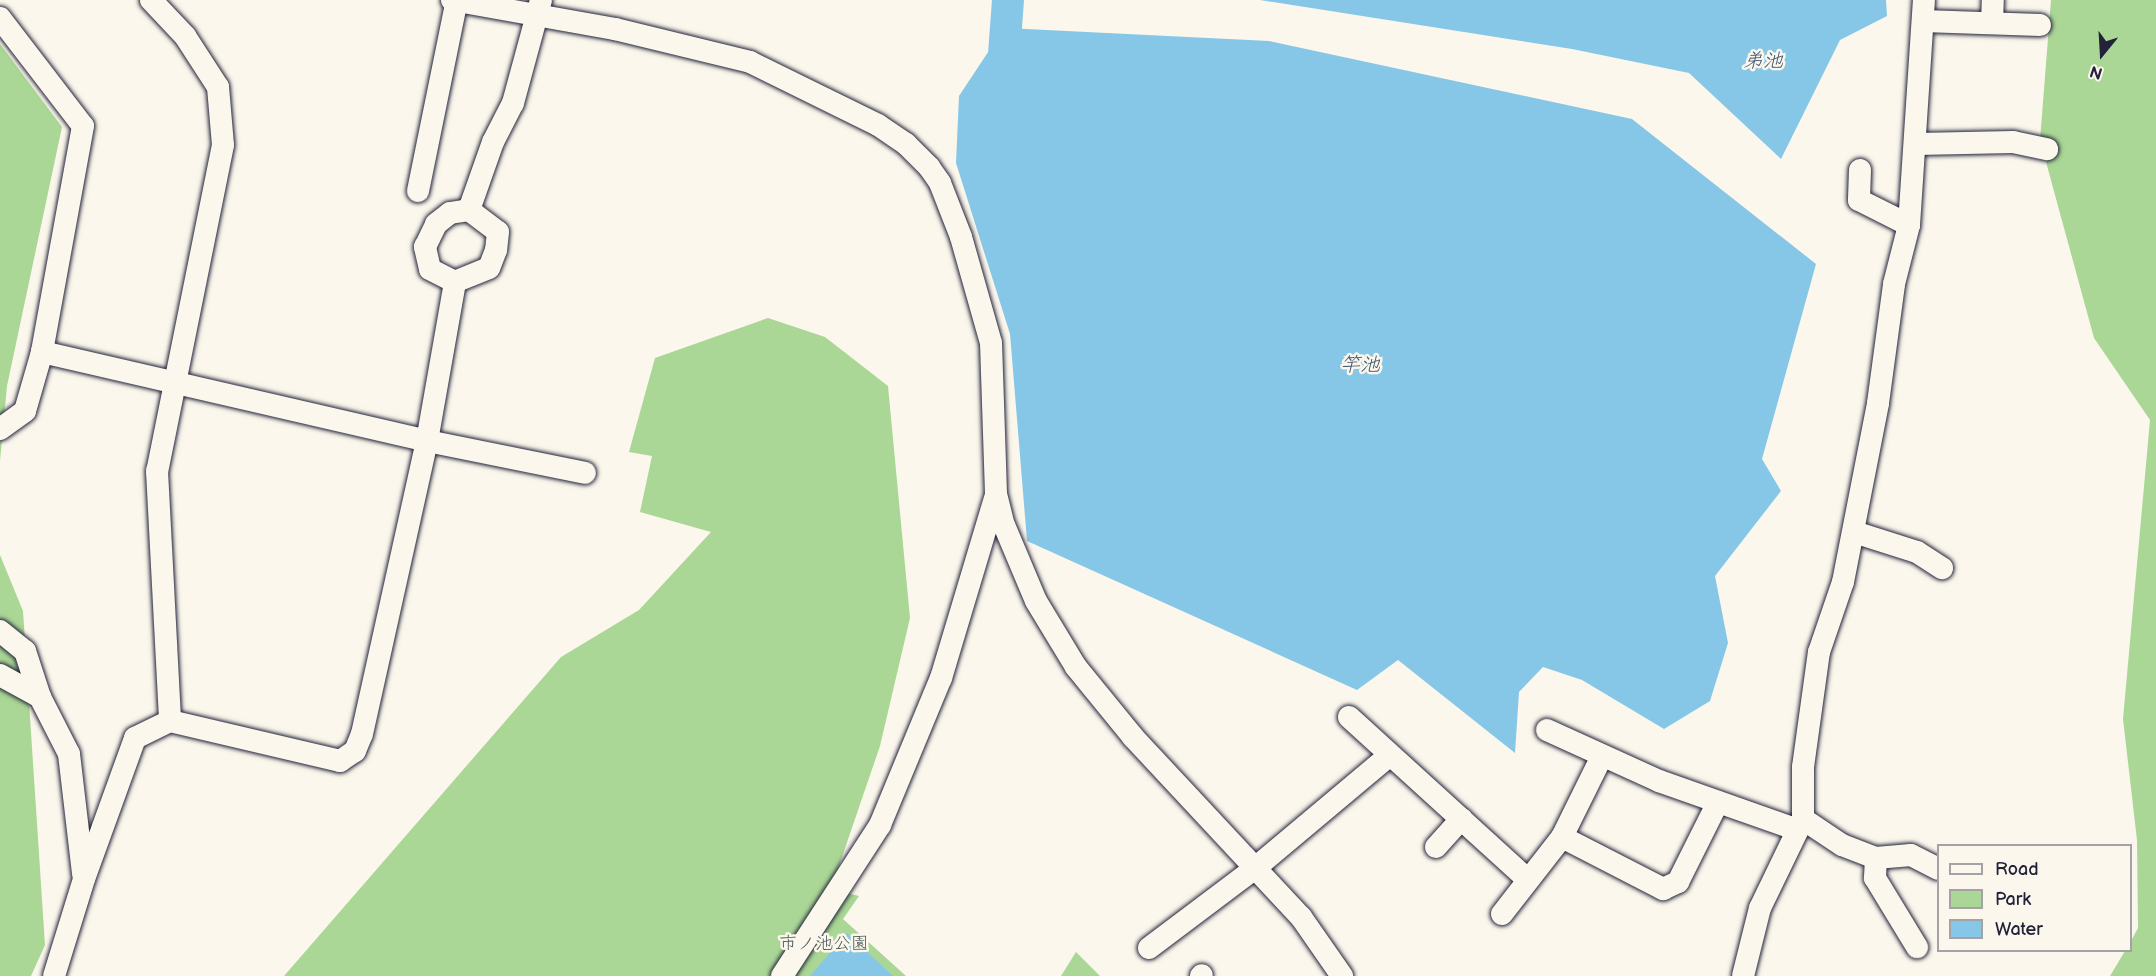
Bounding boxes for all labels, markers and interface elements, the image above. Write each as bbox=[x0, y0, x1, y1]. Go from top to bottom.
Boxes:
north arrow bbox=[2072, 24, 2132, 84]
water label: 弟池 bbox=[1743, 49, 1783, 73]
text: N bbox=[2088, 61, 2105, 82]
water label: 竿池 bbox=[1340, 353, 1380, 377]
legend bbox=[1937, 844, 2132, 952]
text: Road bbox=[1995, 859, 2039, 880]
text: Park bbox=[1995, 889, 2031, 910]
text: Water bbox=[1995, 919, 2043, 940]
park label: 市ノ池公園 bbox=[779, 933, 869, 955]

